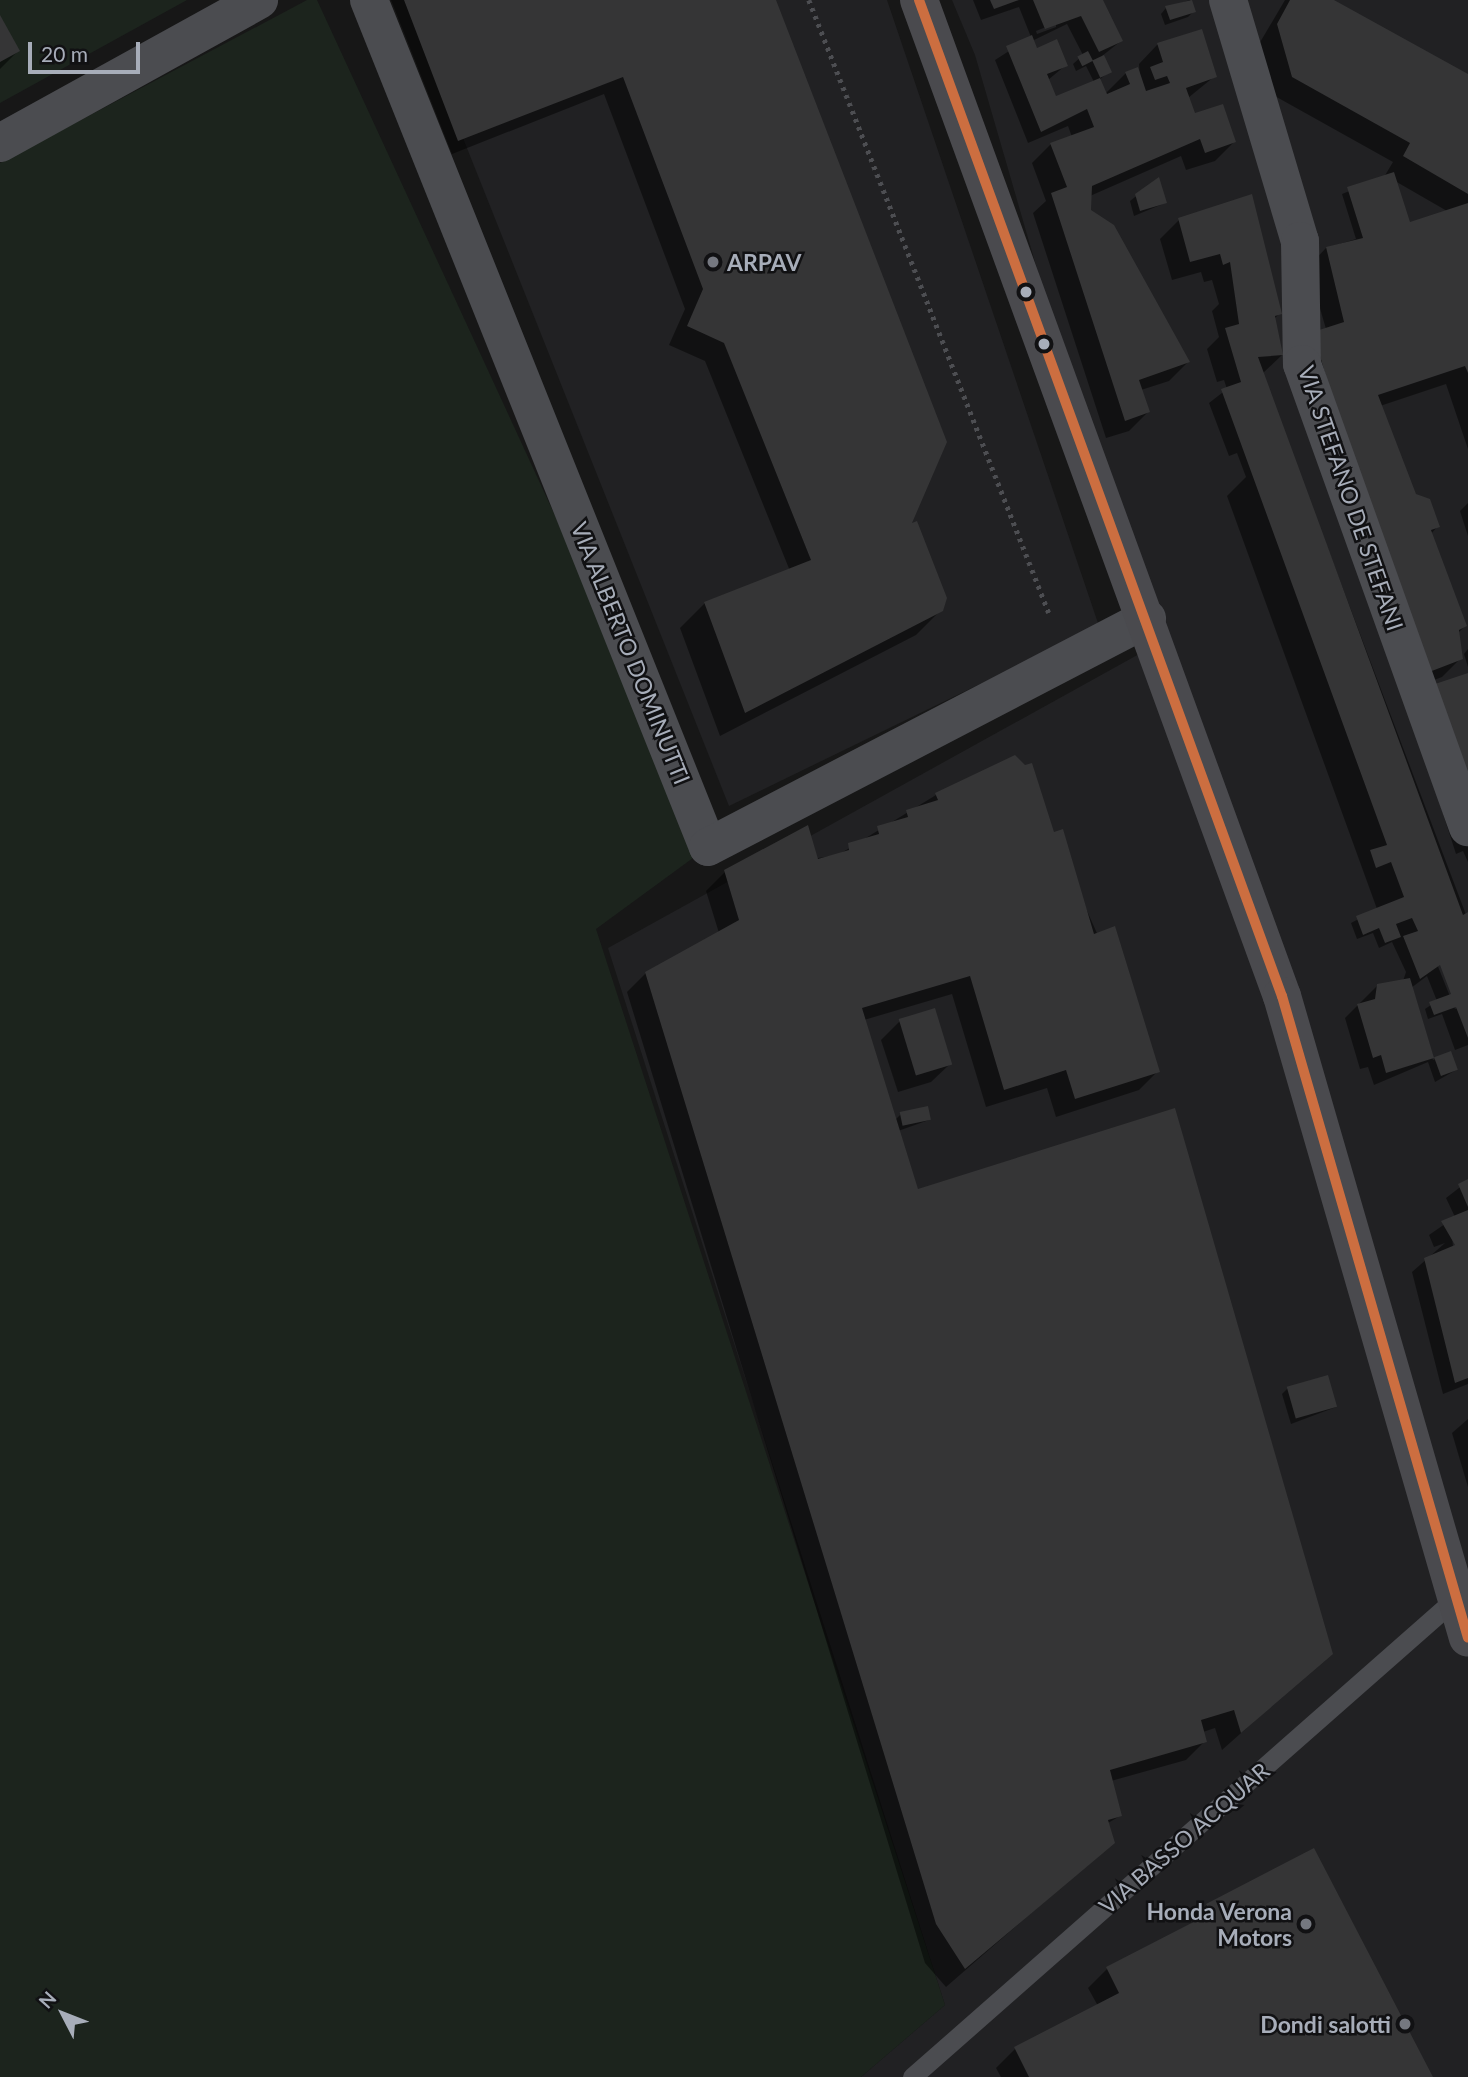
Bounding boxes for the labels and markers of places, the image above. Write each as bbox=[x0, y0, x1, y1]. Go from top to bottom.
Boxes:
place label: ARPAV bbox=[727, 248, 801, 276]
marker: ARPAV bbox=[705, 254, 721, 270]
unlabelled marker bbox=[1019, 285, 1033, 299]
unlabelled marker bbox=[1037, 337, 1051, 351]
place label: Honda Verona Motors bbox=[1146, 1897, 1292, 1951]
marker: Honda Verona Motors bbox=[1298, 1916, 1314, 1932]
place label: Dondi salotti bbox=[1260, 2010, 1391, 2038]
marker: Dondi salotti bbox=[1397, 2016, 1413, 2032]

